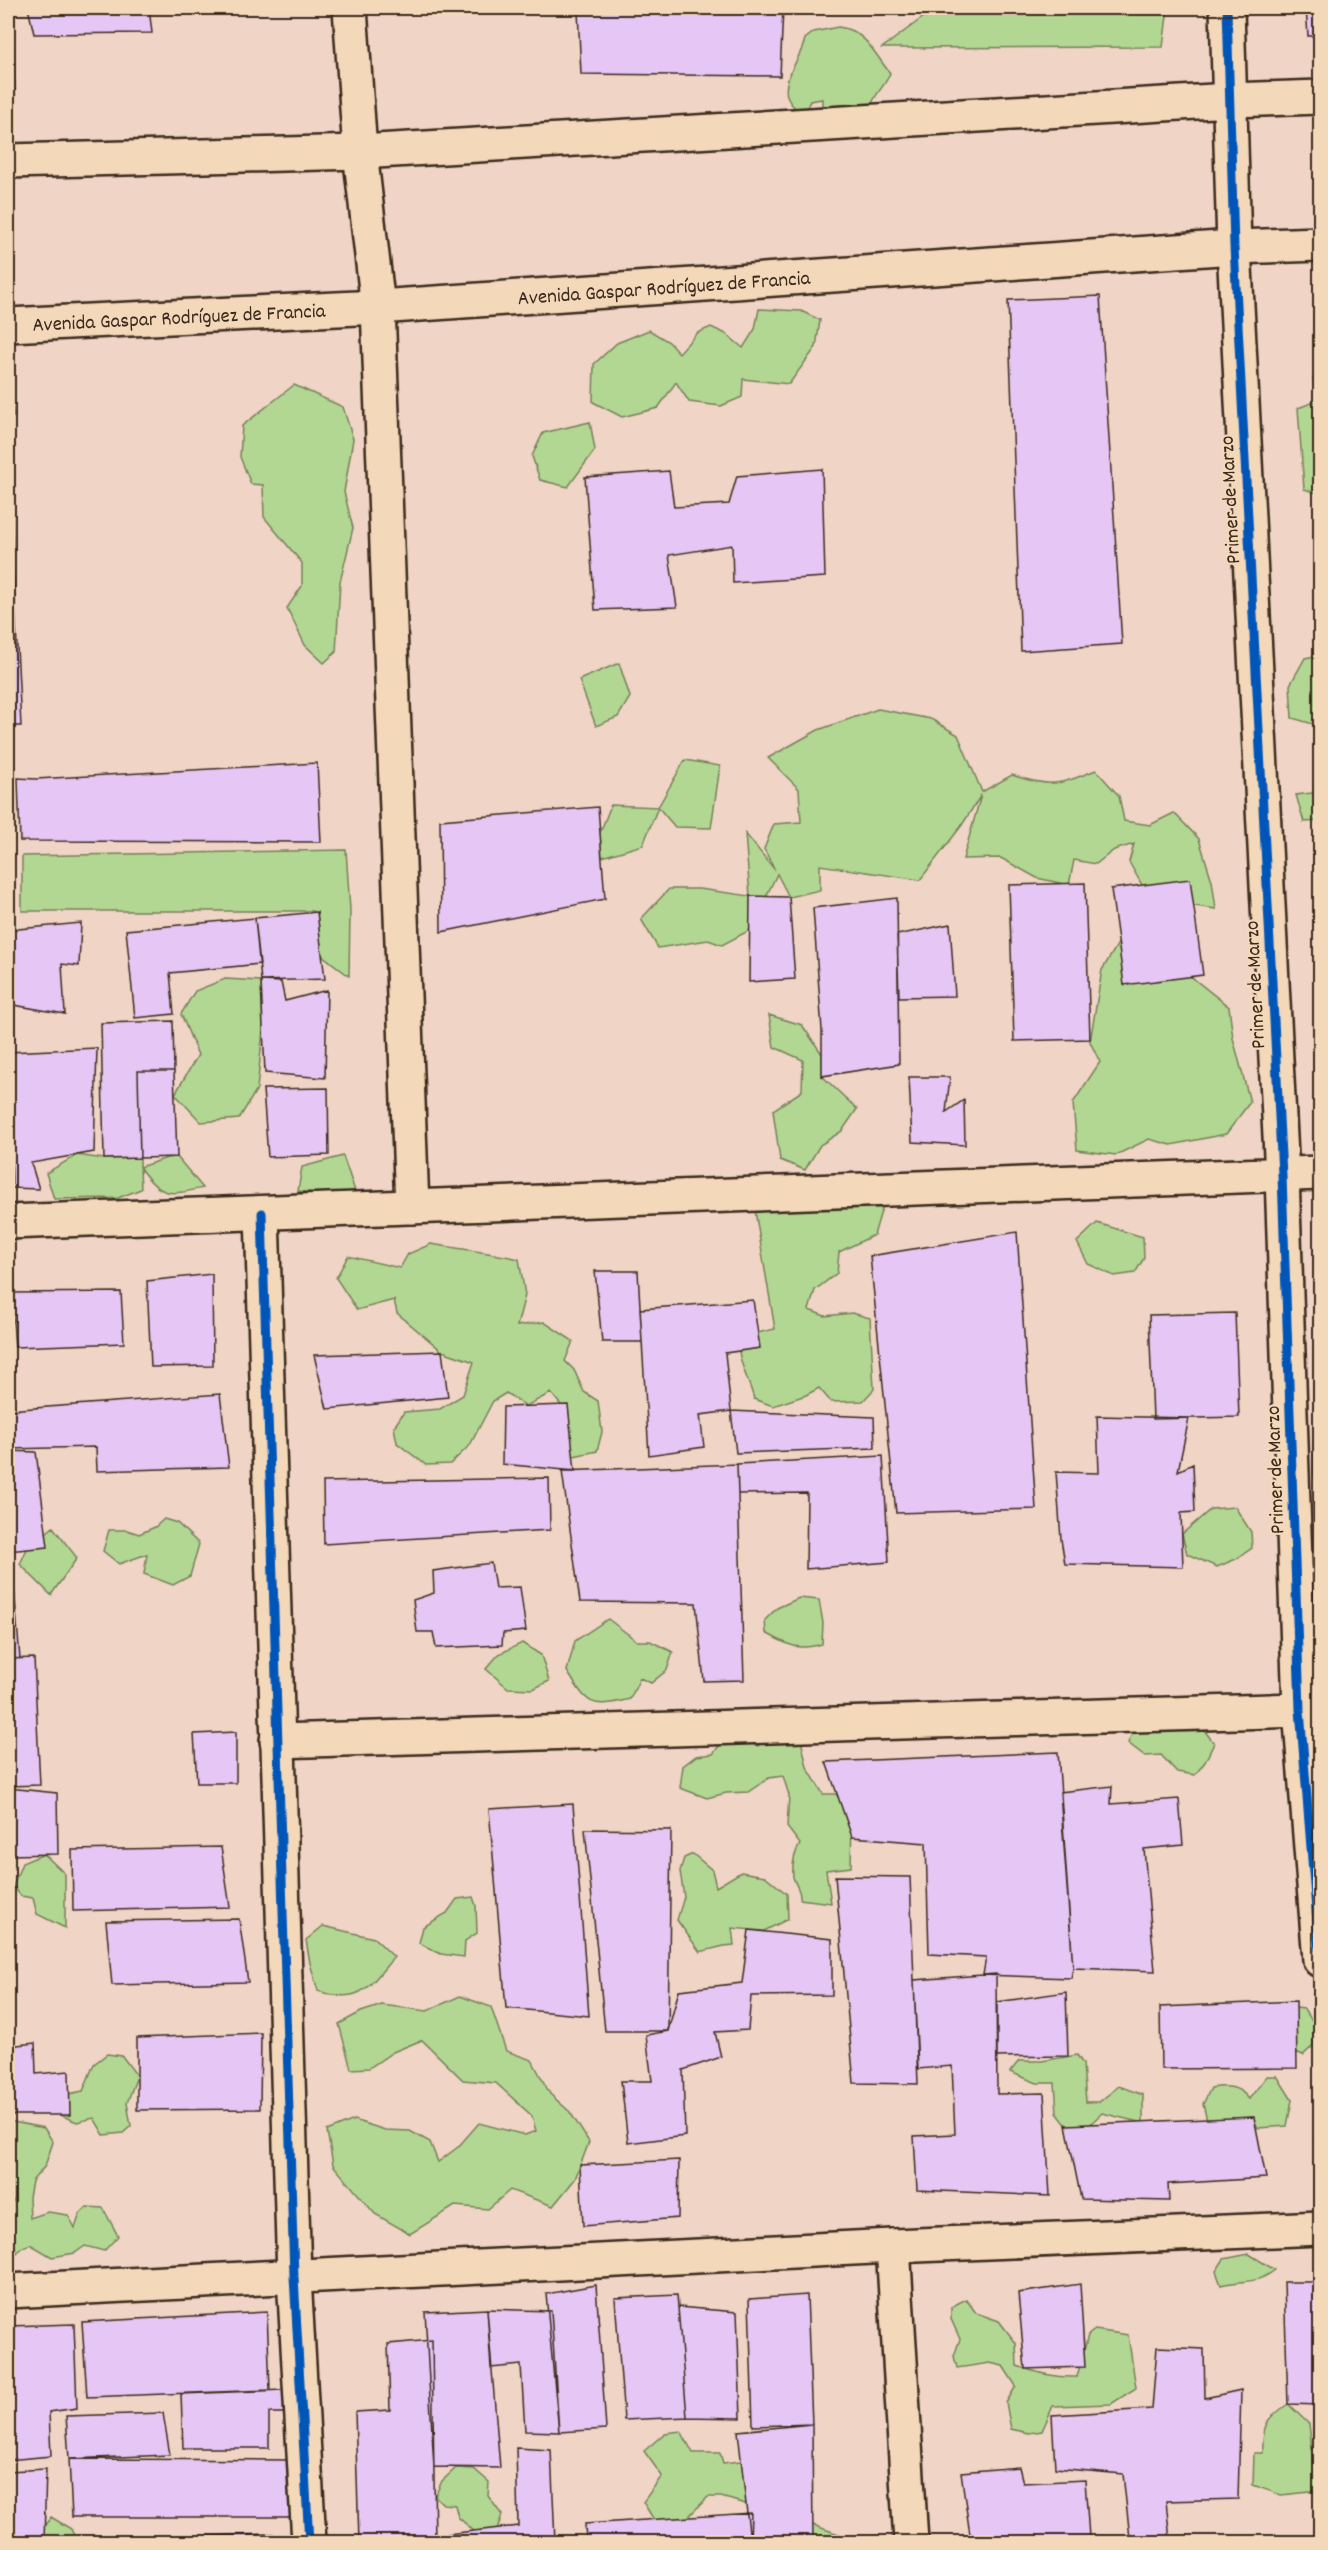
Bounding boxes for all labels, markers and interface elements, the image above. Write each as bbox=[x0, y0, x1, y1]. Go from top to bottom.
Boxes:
street label: Avenida Gaspar Rodríguez de Francia bbox=[517, 265, 813, 315]
street label: Avenida Gaspar Rodríguez de Francia bbox=[32, 298, 327, 342]
street label: Primer de Marzo bbox=[1214, 435, 1250, 565]
street label: Primer de Marzo bbox=[1239, 920, 1275, 1050]
street label: Primer de Marzo bbox=[1260, 1405, 1294, 1535]

